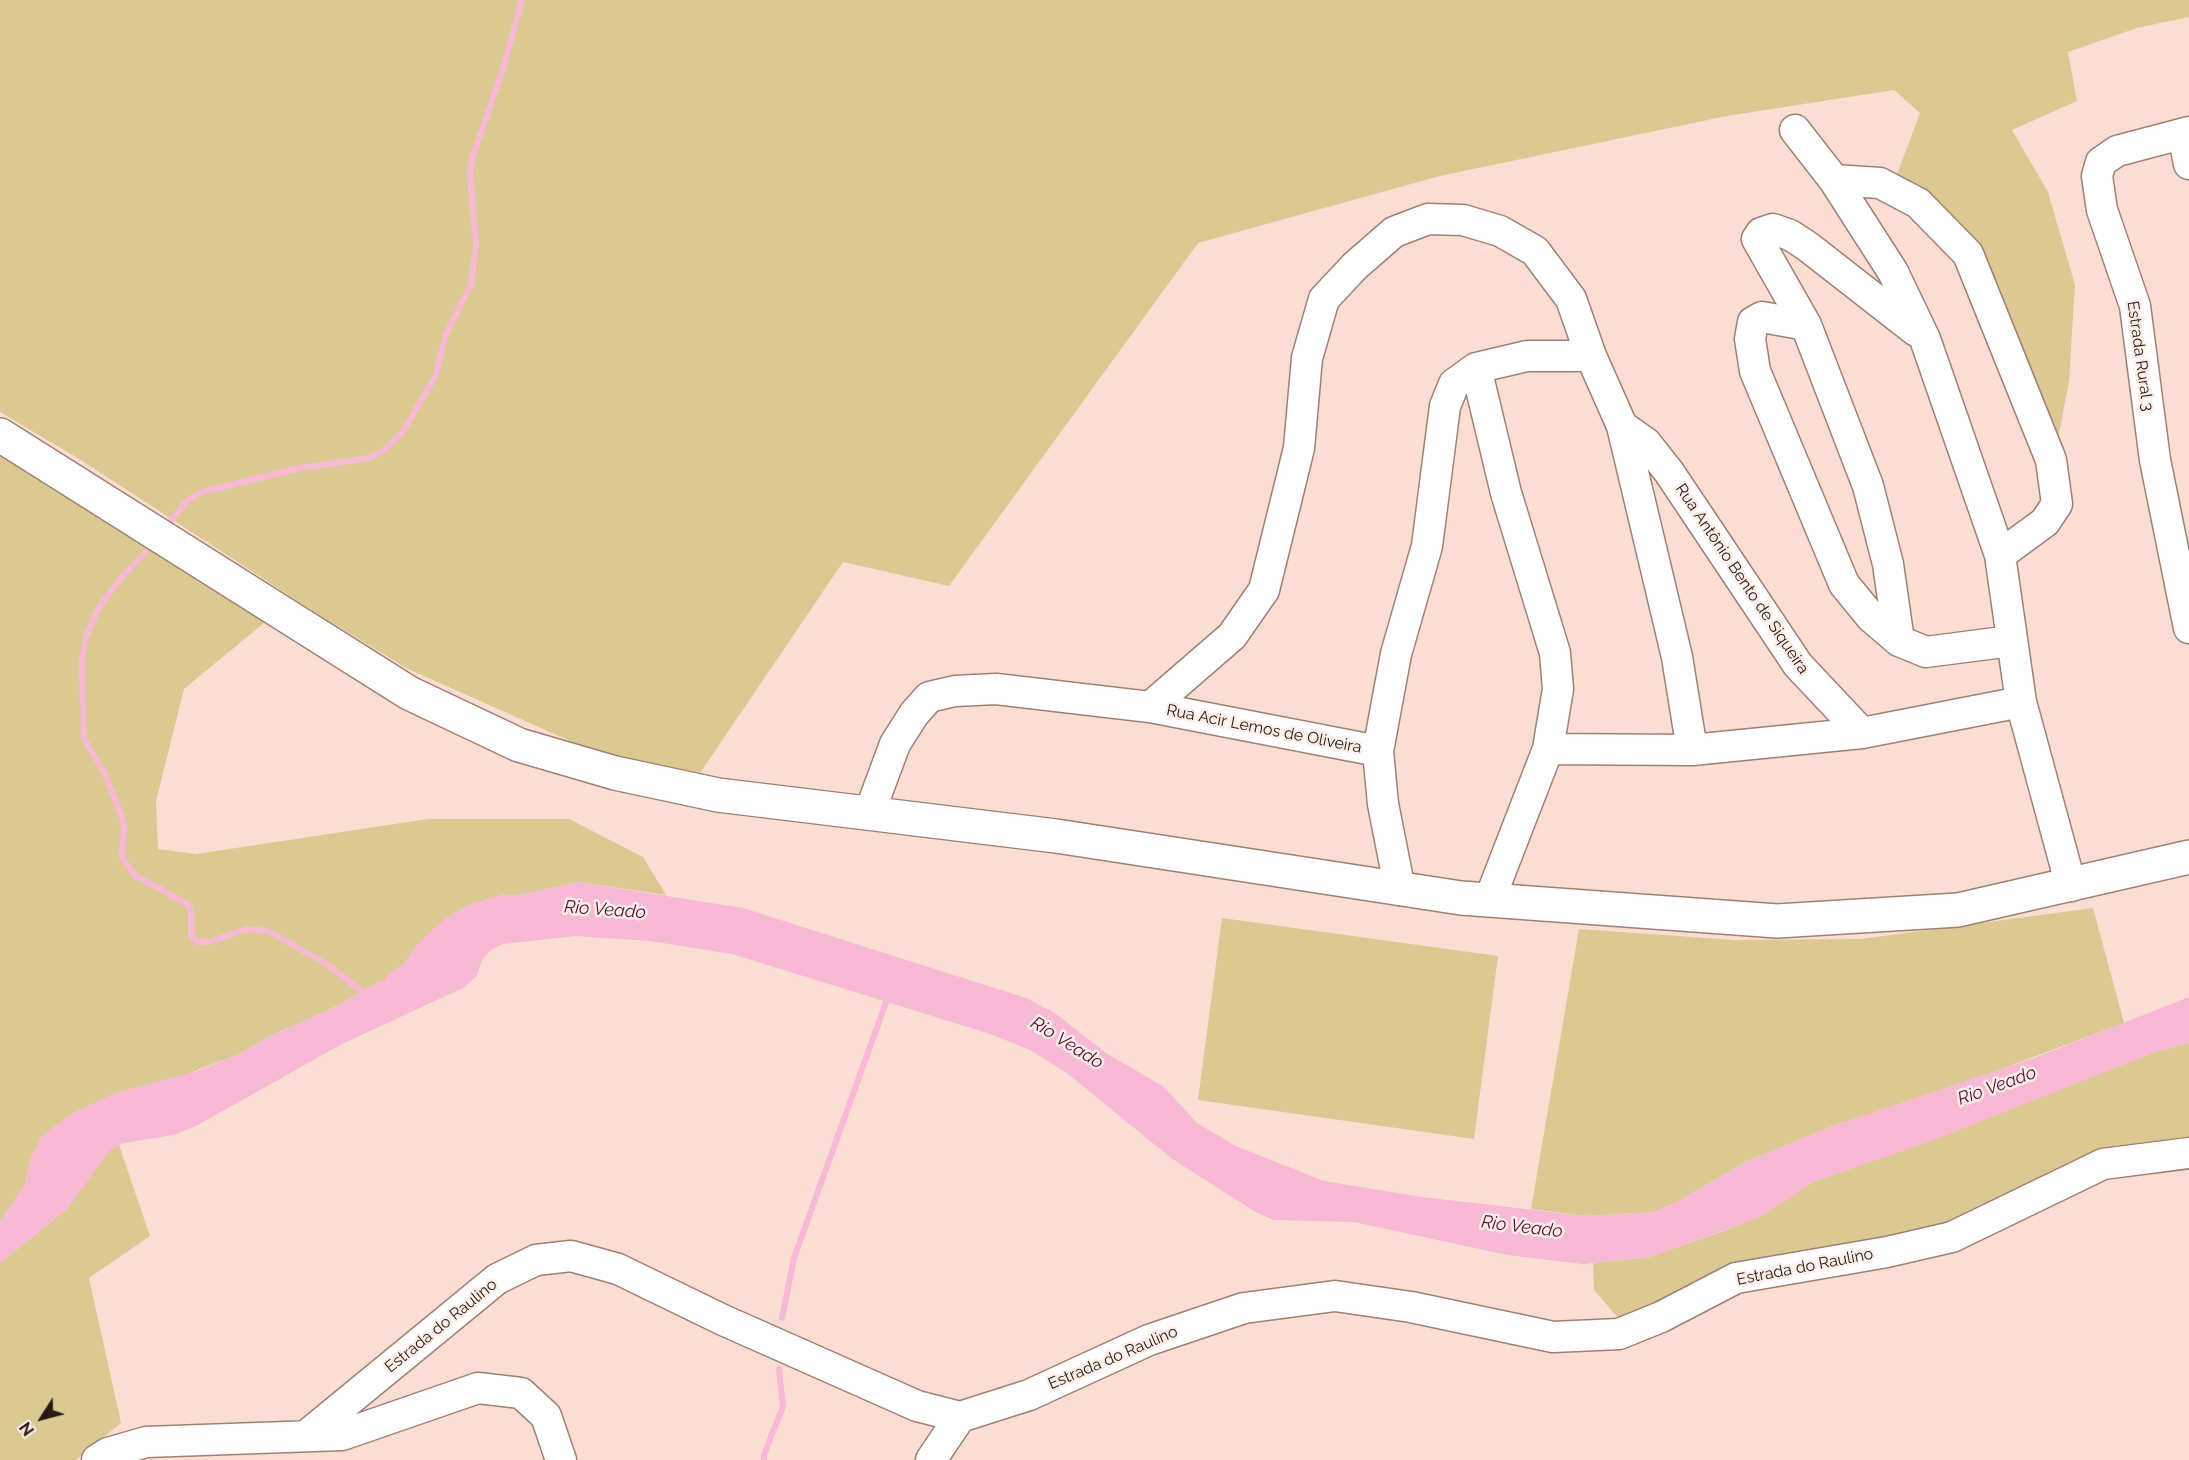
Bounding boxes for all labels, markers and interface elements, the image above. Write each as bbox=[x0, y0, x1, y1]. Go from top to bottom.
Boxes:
street label: Estrada Rural 3 bbox=[2123, 300, 2157, 412]
street label: Rua Antônio Bento de Siqueira bbox=[1671, 480, 1813, 678]
street label: Rua Acir Lemos de Oliveira bbox=[1165, 701, 1363, 757]
water label: Rio Veado bbox=[563, 896, 647, 924]
water label: Rio Veado bbox=[1027, 1012, 1107, 1074]
water label: Rio Veado bbox=[1955, 1062, 2039, 1110]
water label: Rio Veado bbox=[1480, 1211, 1564, 1243]
street label: Estrada do Raulino bbox=[1735, 1244, 1875, 1290]
street label: Estrada do Raulino bbox=[381, 1275, 501, 1377]
street label: Estrada do Raulino bbox=[1045, 1322, 1181, 1394]
north arrow bbox=[12, 1388, 72, 1448]
text: N bbox=[16, 1418, 38, 1439]

